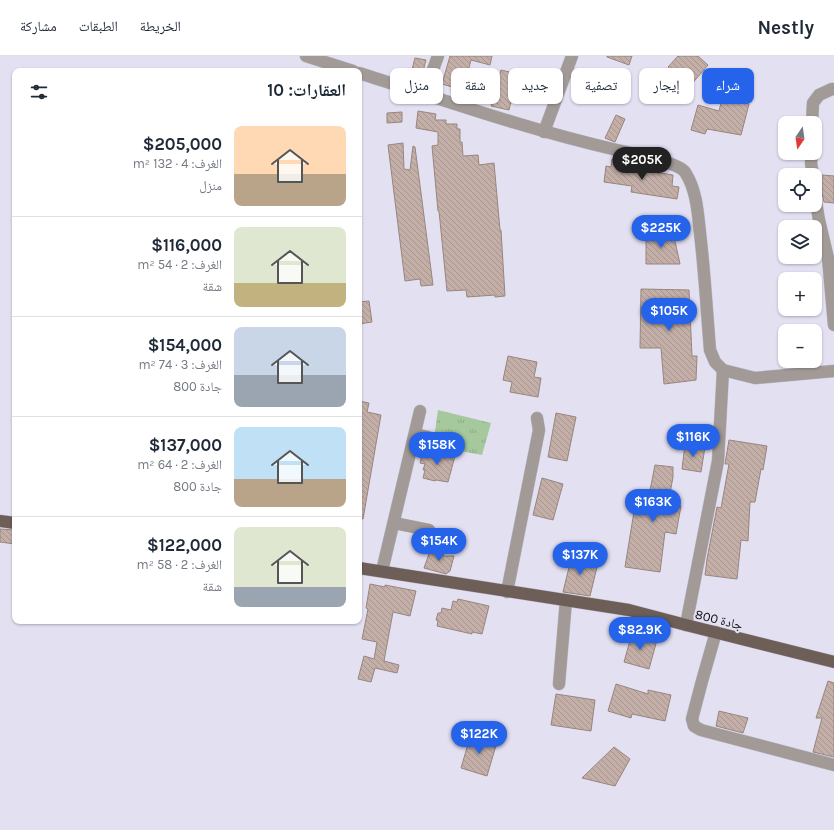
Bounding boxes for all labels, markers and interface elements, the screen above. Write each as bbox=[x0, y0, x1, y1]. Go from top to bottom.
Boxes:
text: Nestly bbox=[757, 17, 814, 39]
text: مشاركة bbox=[20, 18, 57, 35]
text: الطبقات bbox=[79, 18, 118, 35]
text: الخريطة bbox=[140, 18, 181, 35]
chip: منزل bbox=[390, 68, 443, 104]
chip: شقة bbox=[451, 68, 500, 104]
chip: جديد bbox=[508, 68, 563, 104]
chip: تصفية bbox=[571, 68, 631, 104]
chip: إيجار bbox=[639, 68, 694, 104]
chip: شراء bbox=[702, 68, 754, 104]
text: العقارات: 10 bbox=[267, 80, 346, 100]
icon: filters bbox=[28, 81, 50, 103]
north arrow bbox=[778, 116, 822, 160]
map controls bbox=[778, 116, 822, 368]
text: $205,000 bbox=[143, 134, 222, 154]
icon: home bbox=[266, 142, 314, 190]
pin: $205K bbox=[614, 147, 670, 181]
text: $205K bbox=[621, 152, 663, 167]
text: الغرف: 4 · 132 m² bbox=[133, 156, 222, 171]
button: locate bbox=[778, 168, 822, 212]
text: منزل bbox=[199, 178, 222, 193]
pin: $225K bbox=[633, 215, 689, 249]
text: $225K bbox=[641, 220, 681, 235]
button: layers bbox=[778, 220, 822, 264]
text: $116,000 bbox=[151, 235, 222, 255]
icon: home bbox=[266, 243, 314, 291]
text: الغرف: 2 · 54 m² bbox=[137, 257, 222, 272]
button: + bbox=[778, 272, 822, 316]
text: شقة bbox=[203, 279, 222, 294]
pin: $105K bbox=[641, 298, 697, 332]
text: $105K bbox=[650, 303, 688, 318]
button: − bbox=[778, 324, 822, 368]
text: $154,000 bbox=[148, 335, 222, 355]
icon: home bbox=[266, 343, 314, 391]
text: الغرف: 3 · 74 m² bbox=[138, 357, 222, 372]
text: جادة 800 bbox=[173, 379, 222, 394]
pin: $116K bbox=[665, 424, 721, 458]
text: $116K bbox=[676, 429, 710, 444]
pin: $158K bbox=[409, 432, 465, 466]
text: $137,000 bbox=[149, 435, 222, 455]
text: $158K bbox=[418, 437, 456, 452]
icon: home bbox=[266, 443, 314, 491]
text: الغرف: 2 · 64 m² bbox=[137, 457, 222, 472]
text: جادة 800 bbox=[173, 479, 222, 494]
pin: $163K bbox=[625, 489, 681, 523]
text: $163K bbox=[634, 494, 672, 509]
pin: $154K bbox=[411, 528, 467, 562]
text: $154K bbox=[420, 533, 458, 548]
text: $122,000 bbox=[147, 535, 222, 555]
pin: $137K bbox=[552, 542, 608, 576]
icon: home bbox=[266, 543, 314, 591]
text: $137K bbox=[562, 547, 598, 562]
text: الغرف: 2 · 58 m² bbox=[137, 557, 222, 572]
text: شقة bbox=[203, 579, 222, 594]
street label: جادة 800 bbox=[693, 606, 744, 633]
pin: $82.9K bbox=[607, 617, 673, 651]
text: $82.9K bbox=[618, 622, 662, 637]
pin: $122K bbox=[451, 721, 507, 755]
text: $122K bbox=[460, 726, 498, 741]

